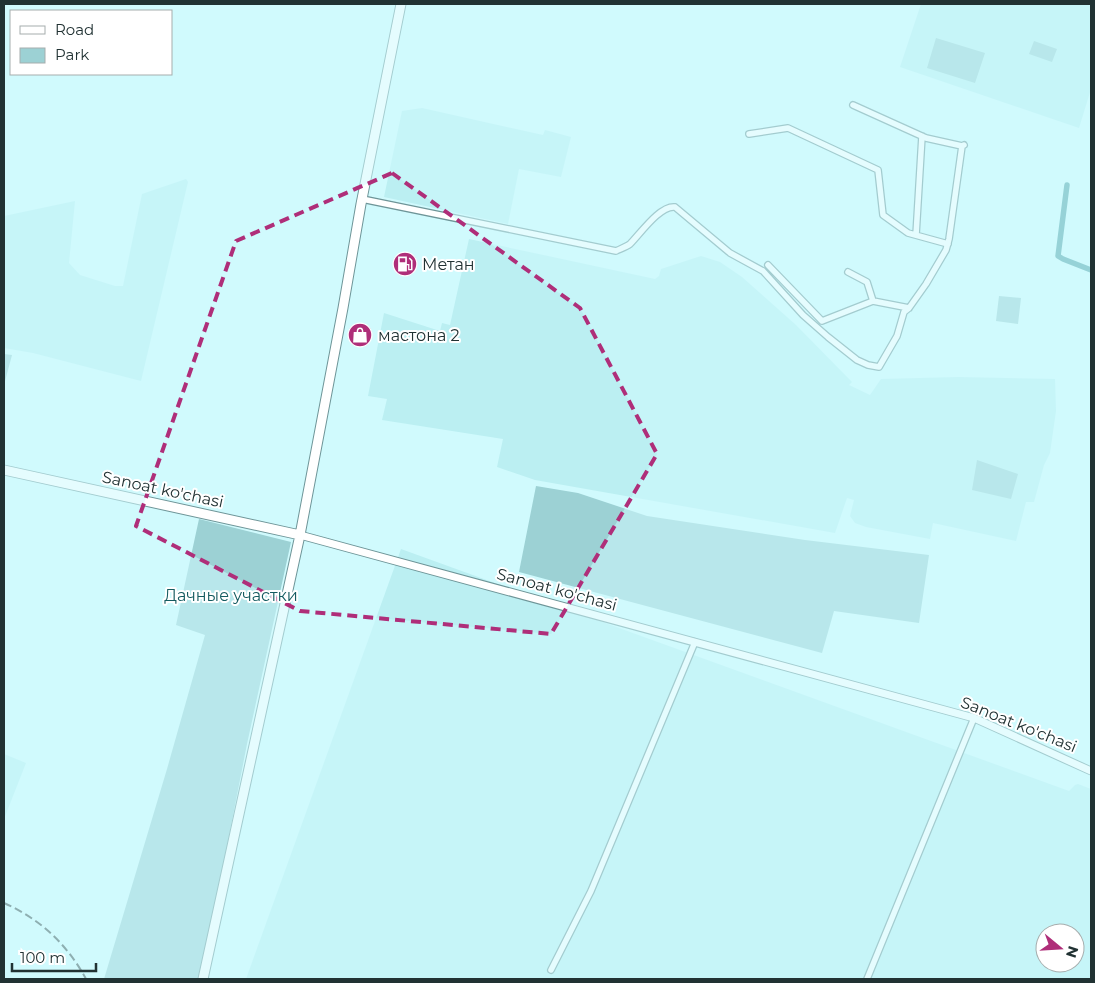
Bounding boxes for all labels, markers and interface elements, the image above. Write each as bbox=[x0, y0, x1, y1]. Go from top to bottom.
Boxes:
legend bbox=[10, 10, 172, 75]
text: Road bbox=[55, 20, 94, 39]
text: Park bbox=[55, 45, 89, 64]
fuel station icon: Метан bbox=[392, 251, 418, 277]
place label: Метан bbox=[422, 255, 475, 274]
shop icon: мастона 2 bbox=[347, 322, 373, 348]
place label: мастона 2 bbox=[378, 326, 460, 345]
street label: Sanoat ko'chasi bbox=[101, 467, 225, 512]
street label: Sanoat ko'chasi bbox=[495, 564, 619, 615]
park label: Дачные участки bbox=[164, 586, 298, 605]
street label: Sanoat ko'chasi bbox=[958, 693, 1080, 756]
north arrow bbox=[1035, 923, 1085, 973]
scale bar bbox=[12, 940, 96, 972]
text: N bbox=[1062, 944, 1083, 960]
text: 100 m bbox=[20, 948, 65, 967]

